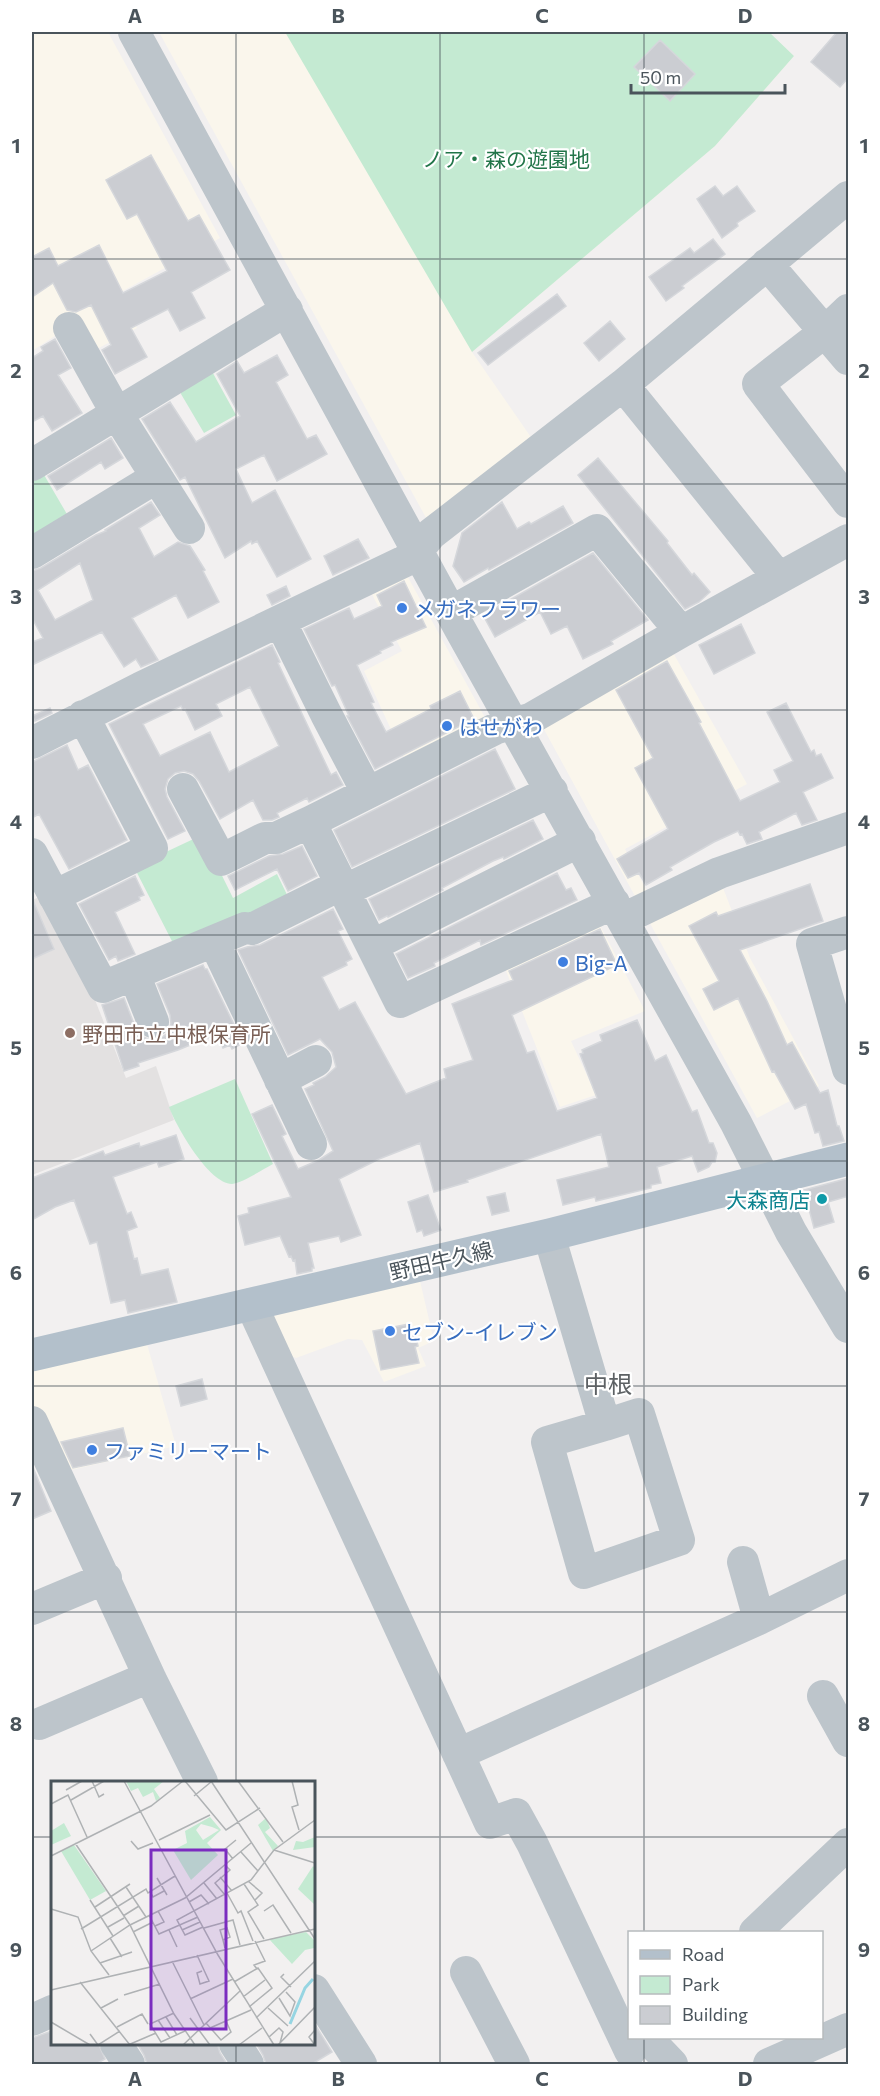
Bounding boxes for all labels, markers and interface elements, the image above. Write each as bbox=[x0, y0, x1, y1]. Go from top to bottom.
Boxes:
text: A bbox=[128, 3, 142, 27]
text: B bbox=[331, 3, 345, 27]
text: C bbox=[535, 3, 549, 27]
text: D bbox=[738, 3, 752, 27]
scale bar bbox=[631, 57, 786, 95]
text: 50 m bbox=[640, 66, 681, 88]
text: 1 bbox=[11, 133, 21, 157]
text: 1 bbox=[859, 133, 869, 157]
park label: ノア・森の遊園地 bbox=[422, 146, 590, 171]
text: 2 bbox=[10, 358, 22, 382]
text: 2 bbox=[858, 358, 870, 382]
text: 3 bbox=[10, 584, 22, 608]
text: 3 bbox=[858, 584, 870, 608]
place label: メガネフラワー bbox=[414, 596, 561, 621]
marker: メガネフラワー bbox=[395, 601, 409, 615]
place label: はせがわ bbox=[459, 714, 543, 739]
marker: はせがわ bbox=[440, 719, 454, 733]
text: 4 bbox=[10, 809, 22, 833]
text: 4 bbox=[858, 809, 870, 833]
place label: Big-A bbox=[575, 950, 628, 975]
marker: Big-A bbox=[556, 955, 570, 969]
place label: 野田市立中根保育所 bbox=[82, 1021, 271, 1046]
marker: 野田市立中根保育所 bbox=[63, 1026, 77, 1040]
text: 5 bbox=[10, 1035, 22, 1059]
text: 5 bbox=[858, 1035, 870, 1059]
place label: 大森商店 bbox=[726, 1187, 810, 1212]
marker: 大森商店 bbox=[815, 1192, 829, 1206]
street label: 野田牛久線 bbox=[387, 1236, 495, 1284]
text: 6 bbox=[10, 1260, 22, 1284]
text: 6 bbox=[858, 1260, 870, 1284]
place label: セブン-イレブン bbox=[402, 1319, 558, 1344]
marker: セブン-イレブン bbox=[383, 1324, 397, 1338]
district label: 中根 bbox=[584, 1369, 632, 1398]
place label: ファミリーマート bbox=[104, 1438, 272, 1463]
marker: ファミリーマート bbox=[85, 1443, 99, 1457]
text: 7 bbox=[11, 1486, 22, 1510]
text: 7 bbox=[859, 1486, 870, 1510]
text: 8 bbox=[10, 1711, 22, 1735]
text: 8 bbox=[858, 1711, 870, 1735]
inset map bbox=[51, 1781, 315, 2045]
legend bbox=[628, 1931, 823, 2039]
text: 9 bbox=[10, 1937, 22, 1961]
text: 9 bbox=[858, 1937, 870, 1961]
text: Road bbox=[682, 1943, 724, 1965]
text: Park bbox=[682, 1973, 720, 1995]
text: Building bbox=[682, 2003, 748, 2025]
text: A bbox=[128, 2066, 142, 2090]
text: B bbox=[331, 2066, 345, 2090]
text: C bbox=[535, 2066, 549, 2090]
text: D bbox=[738, 2066, 752, 2090]

